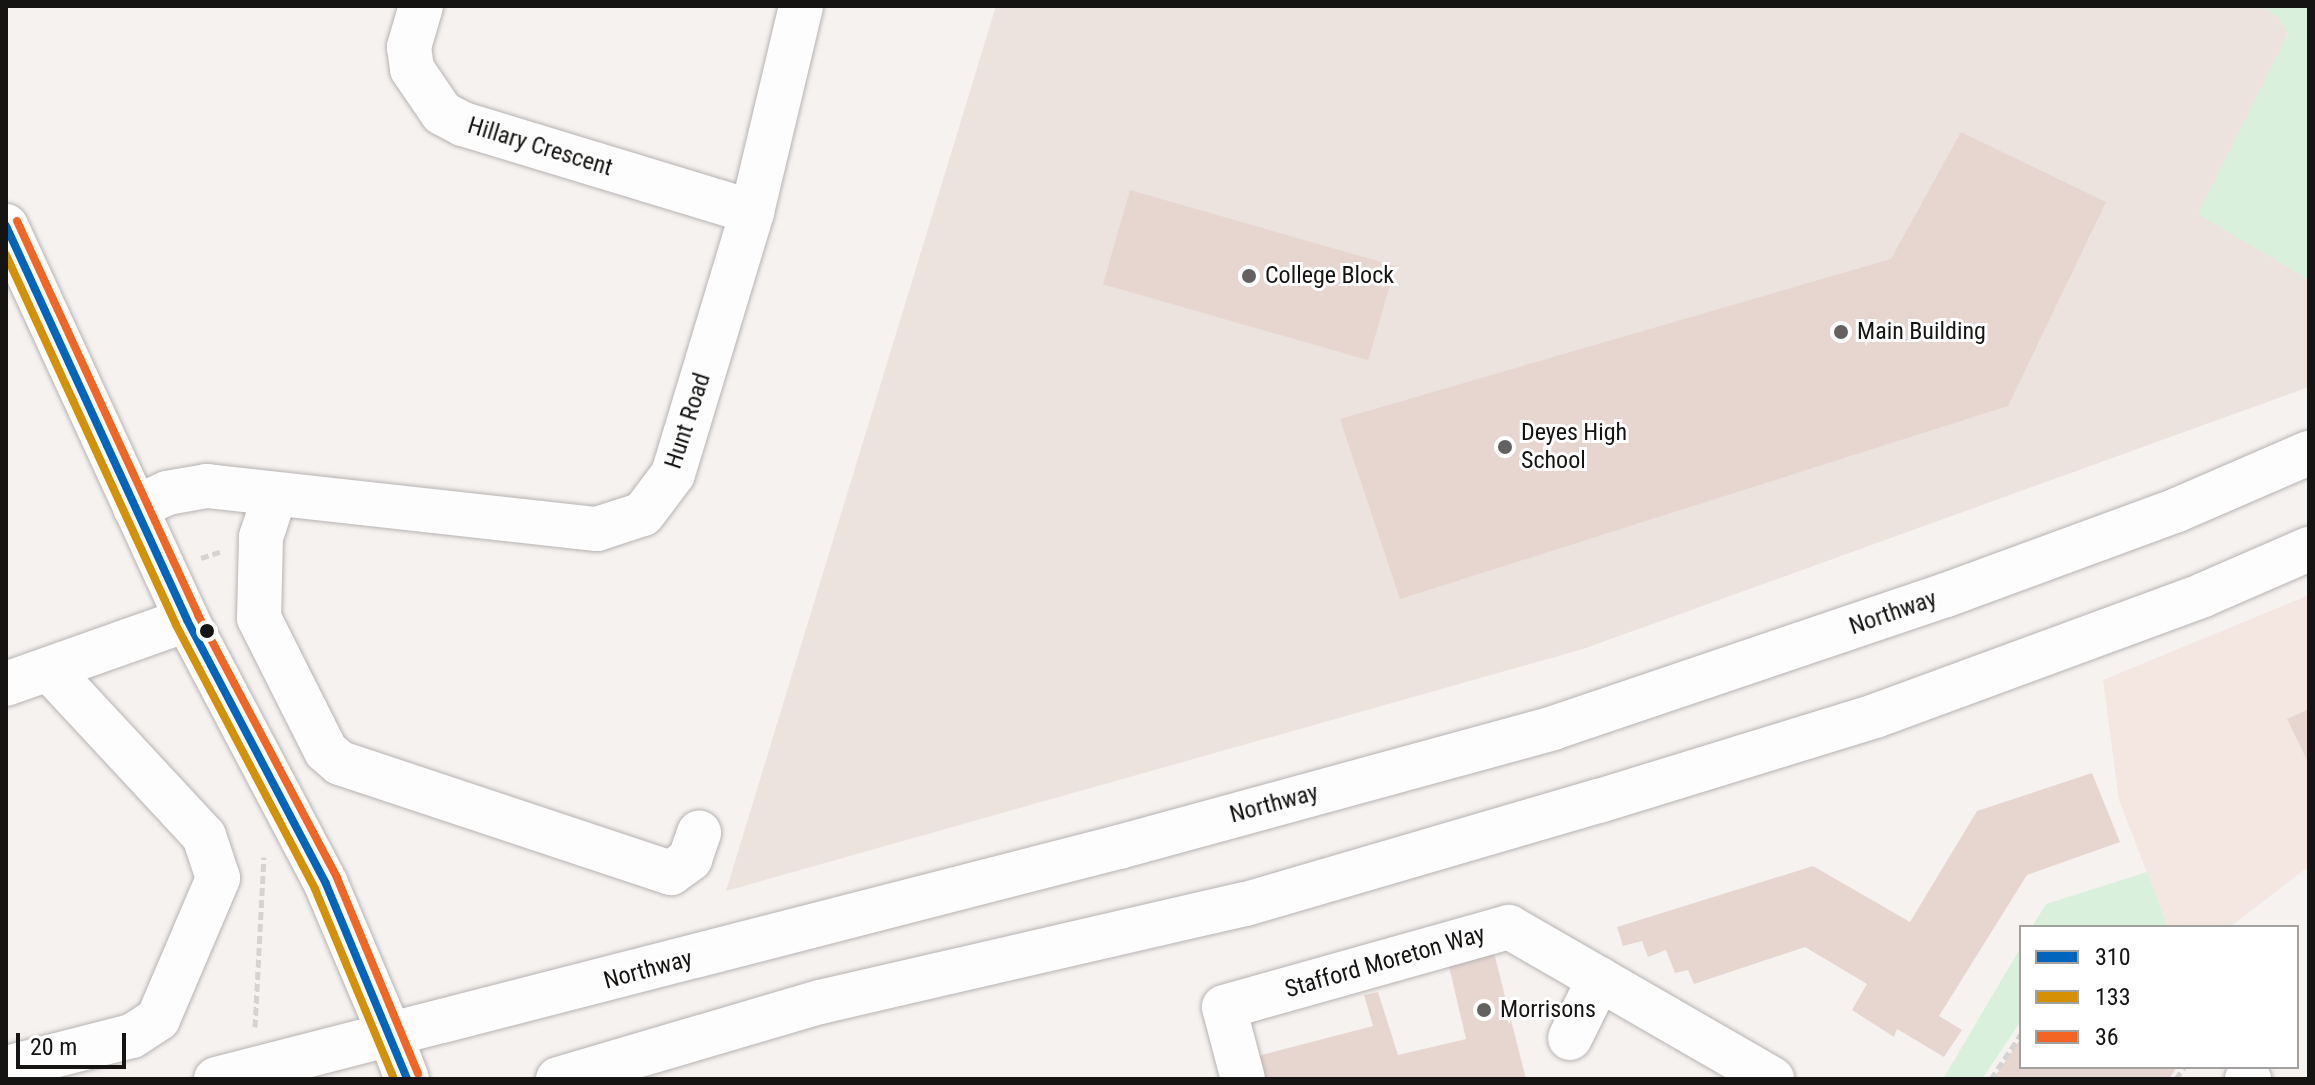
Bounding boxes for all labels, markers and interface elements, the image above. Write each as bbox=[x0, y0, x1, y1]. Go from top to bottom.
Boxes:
street label: Hillary Crescent bbox=[464, 111, 616, 183]
place label: College Block bbox=[1265, 262, 1394, 290]
marker: College Block bbox=[1240, 267, 1258, 285]
place label: Main Building bbox=[1857, 318, 1986, 346]
marker: Main Building bbox=[1832, 323, 1850, 341]
street label: Hunt Road bbox=[659, 370, 717, 472]
place label: Deyes High School bbox=[1521, 419, 1627, 475]
marker: Deyes High School bbox=[1496, 438, 1514, 456]
street label: Northway bbox=[1846, 585, 1940, 641]
unlabelled marker bbox=[199, 623, 215, 639]
street label: Northway bbox=[1227, 778, 1321, 830]
street label: Stafford Moreton Way bbox=[1282, 920, 1488, 1004]
legend bbox=[2019, 925, 2299, 1069]
text: 310 bbox=[2095, 943, 2131, 971]
street label: Northway bbox=[601, 944, 695, 996]
text: 133 bbox=[2095, 983, 2131, 1011]
place label: Morrisons bbox=[1500, 996, 1596, 1024]
marker: Morrisons bbox=[1475, 1001, 1493, 1019]
scale bar bbox=[20, 1017, 130, 1067]
text: 36 bbox=[2095, 1023, 2119, 1051]
text: 20 m bbox=[30, 1033, 77, 1061]

